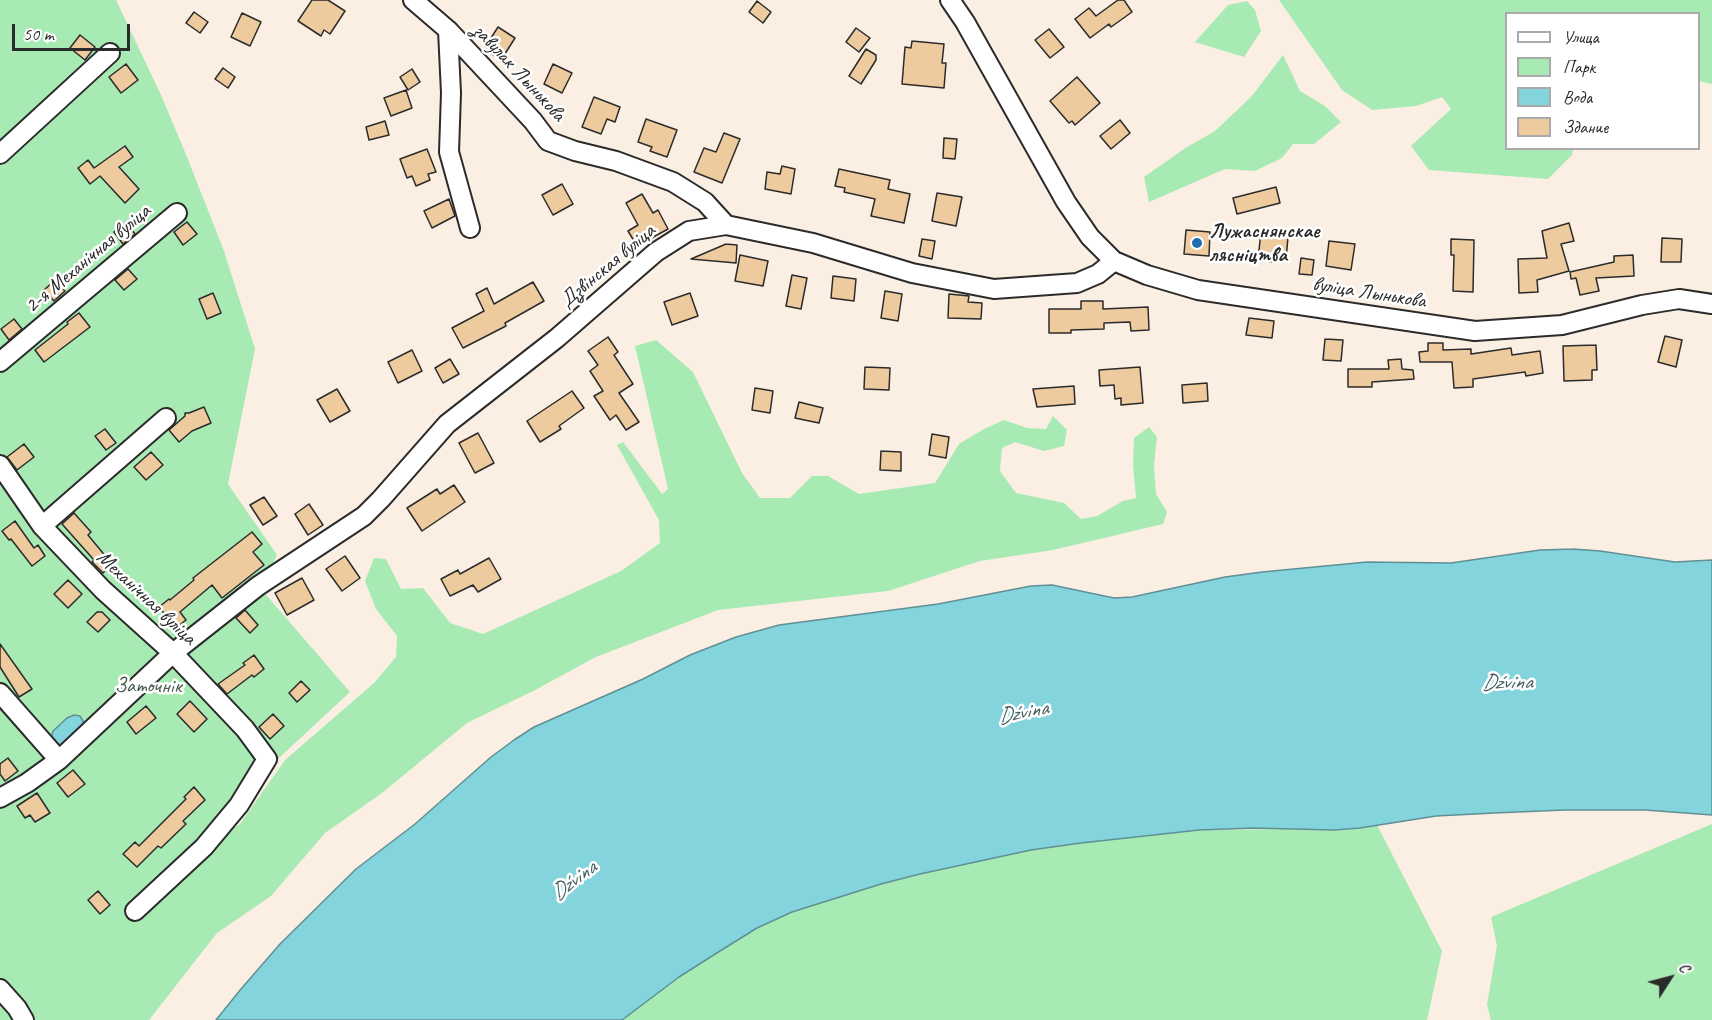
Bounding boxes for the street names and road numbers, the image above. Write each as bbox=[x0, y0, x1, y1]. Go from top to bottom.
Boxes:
street label: завулак Лынькова bbox=[467, 19, 571, 127]
street label: 2-я Механічная вуліца bbox=[20, 199, 156, 319]
street label: Дзвінская вуліца bbox=[555, 219, 661, 313]
street label: вуліца Лынькова bbox=[1311, 272, 1427, 314]
street label: Механічная вуліца bbox=[91, 545, 201, 651]

